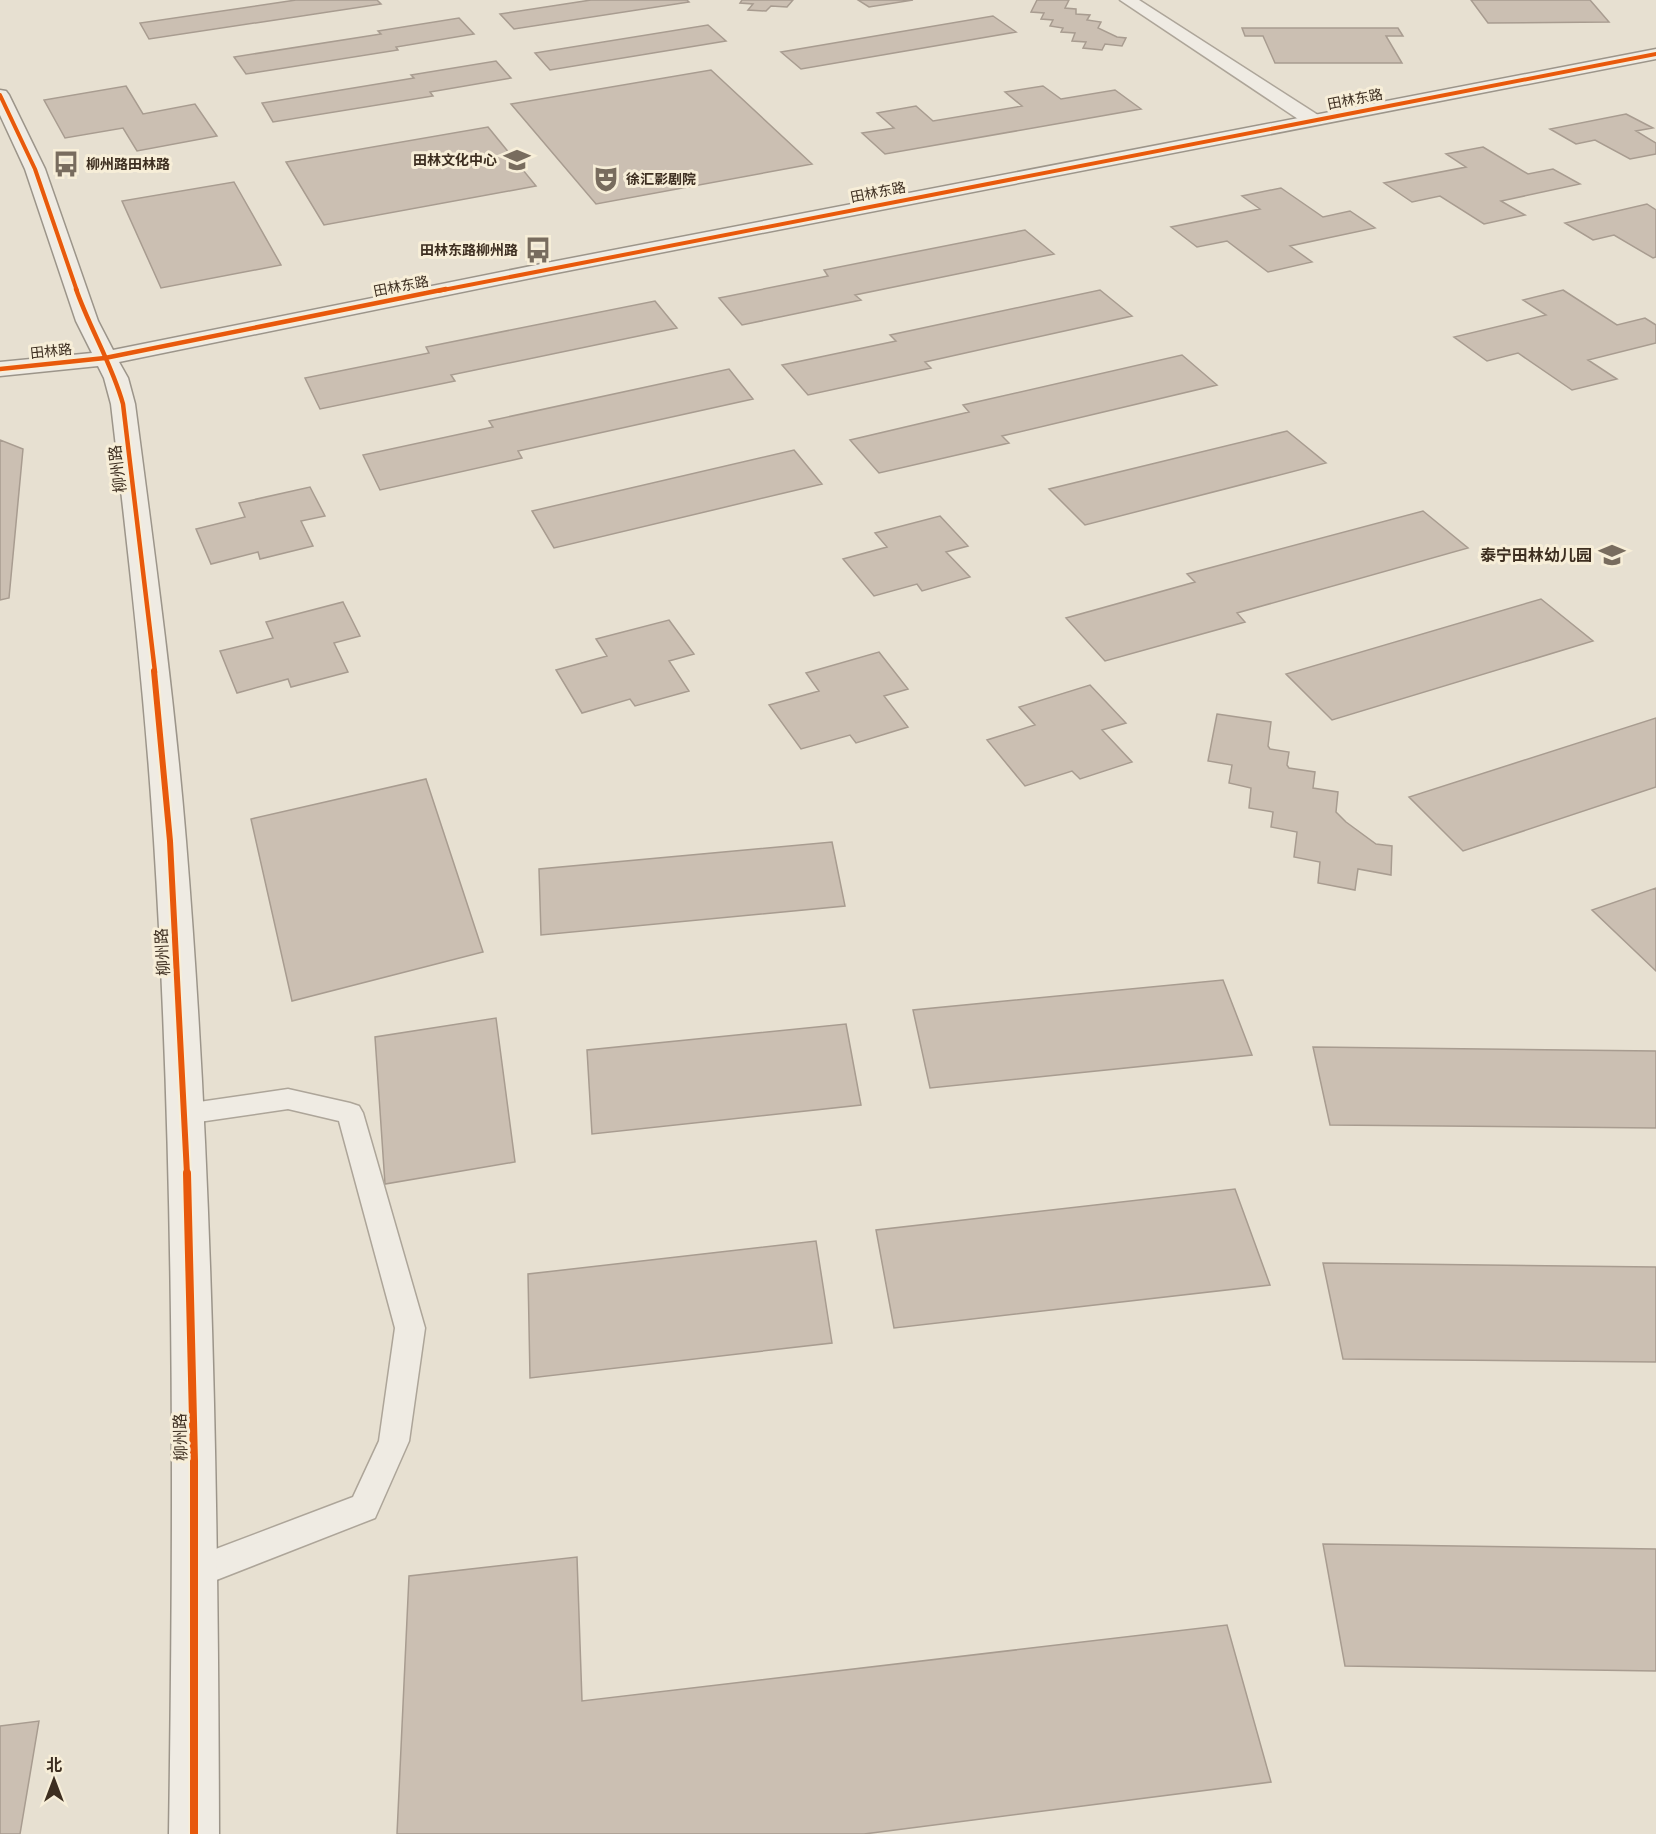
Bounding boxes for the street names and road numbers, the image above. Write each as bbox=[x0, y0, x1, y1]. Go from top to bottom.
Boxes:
street label: 田林东路 bbox=[1326, 85, 1384, 113]
street label: 田林东路 bbox=[849, 178, 907, 206]
street label: 田林东路 bbox=[372, 272, 430, 300]
street label: 田林路 bbox=[29, 340, 73, 362]
street label: 柳州路 bbox=[104, 444, 130, 494]
street label: 柳州路 bbox=[151, 928, 173, 976]
street label: 柳州路 bbox=[170, 1413, 190, 1461]

